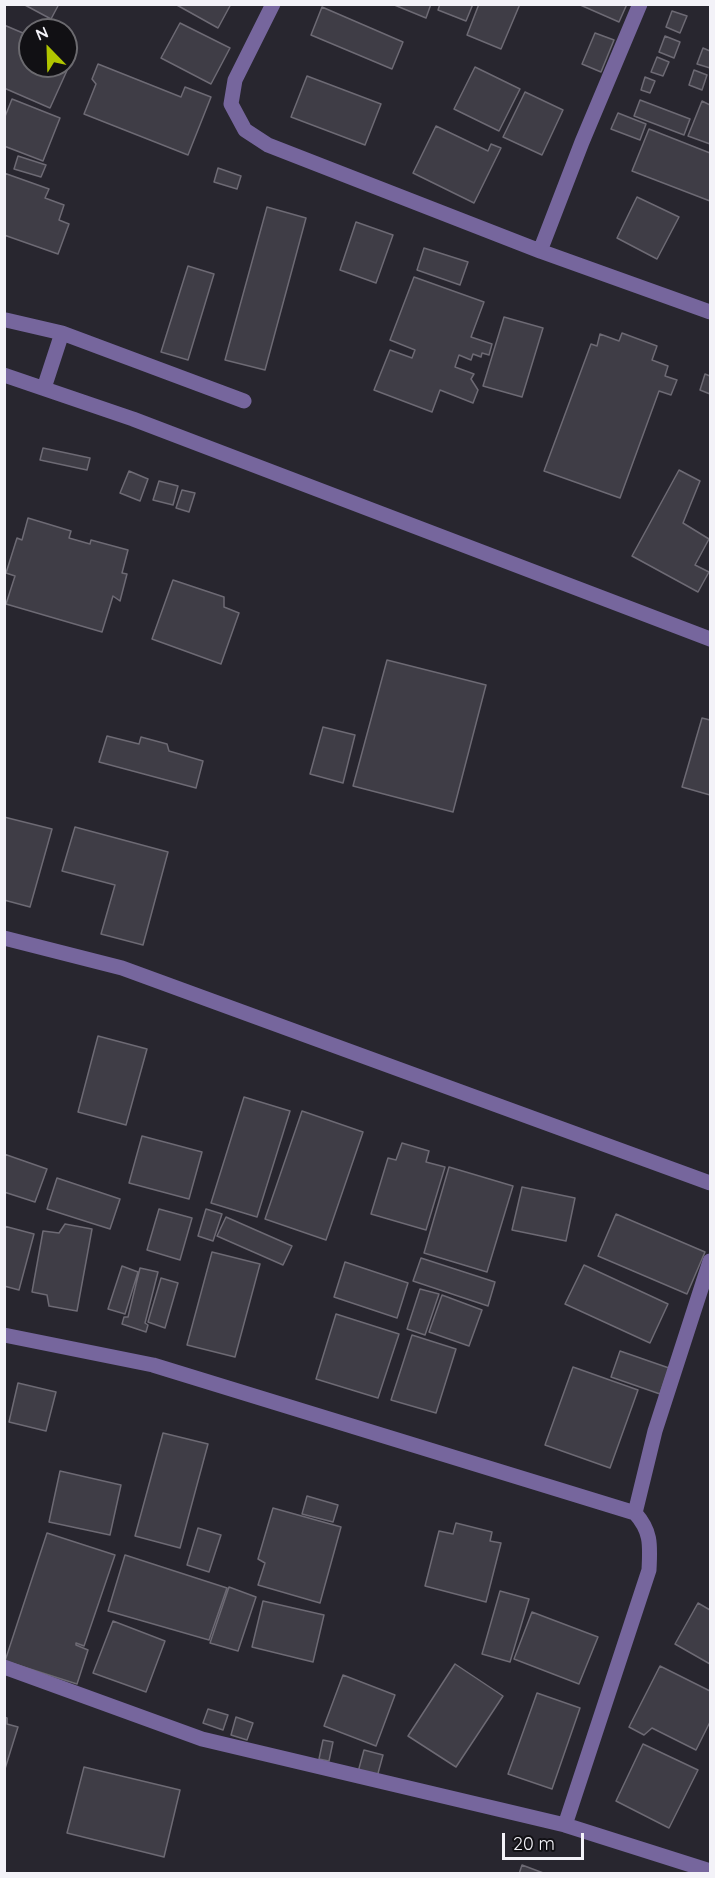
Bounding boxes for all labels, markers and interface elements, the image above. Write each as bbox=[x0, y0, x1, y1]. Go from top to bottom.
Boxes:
north arrow bbox=[18, 18, 78, 78]
text: N bbox=[32, 22, 51, 45]
scale bar bbox=[505, 1821, 588, 1859]
text: 20 m bbox=[513, 1832, 555, 1855]

